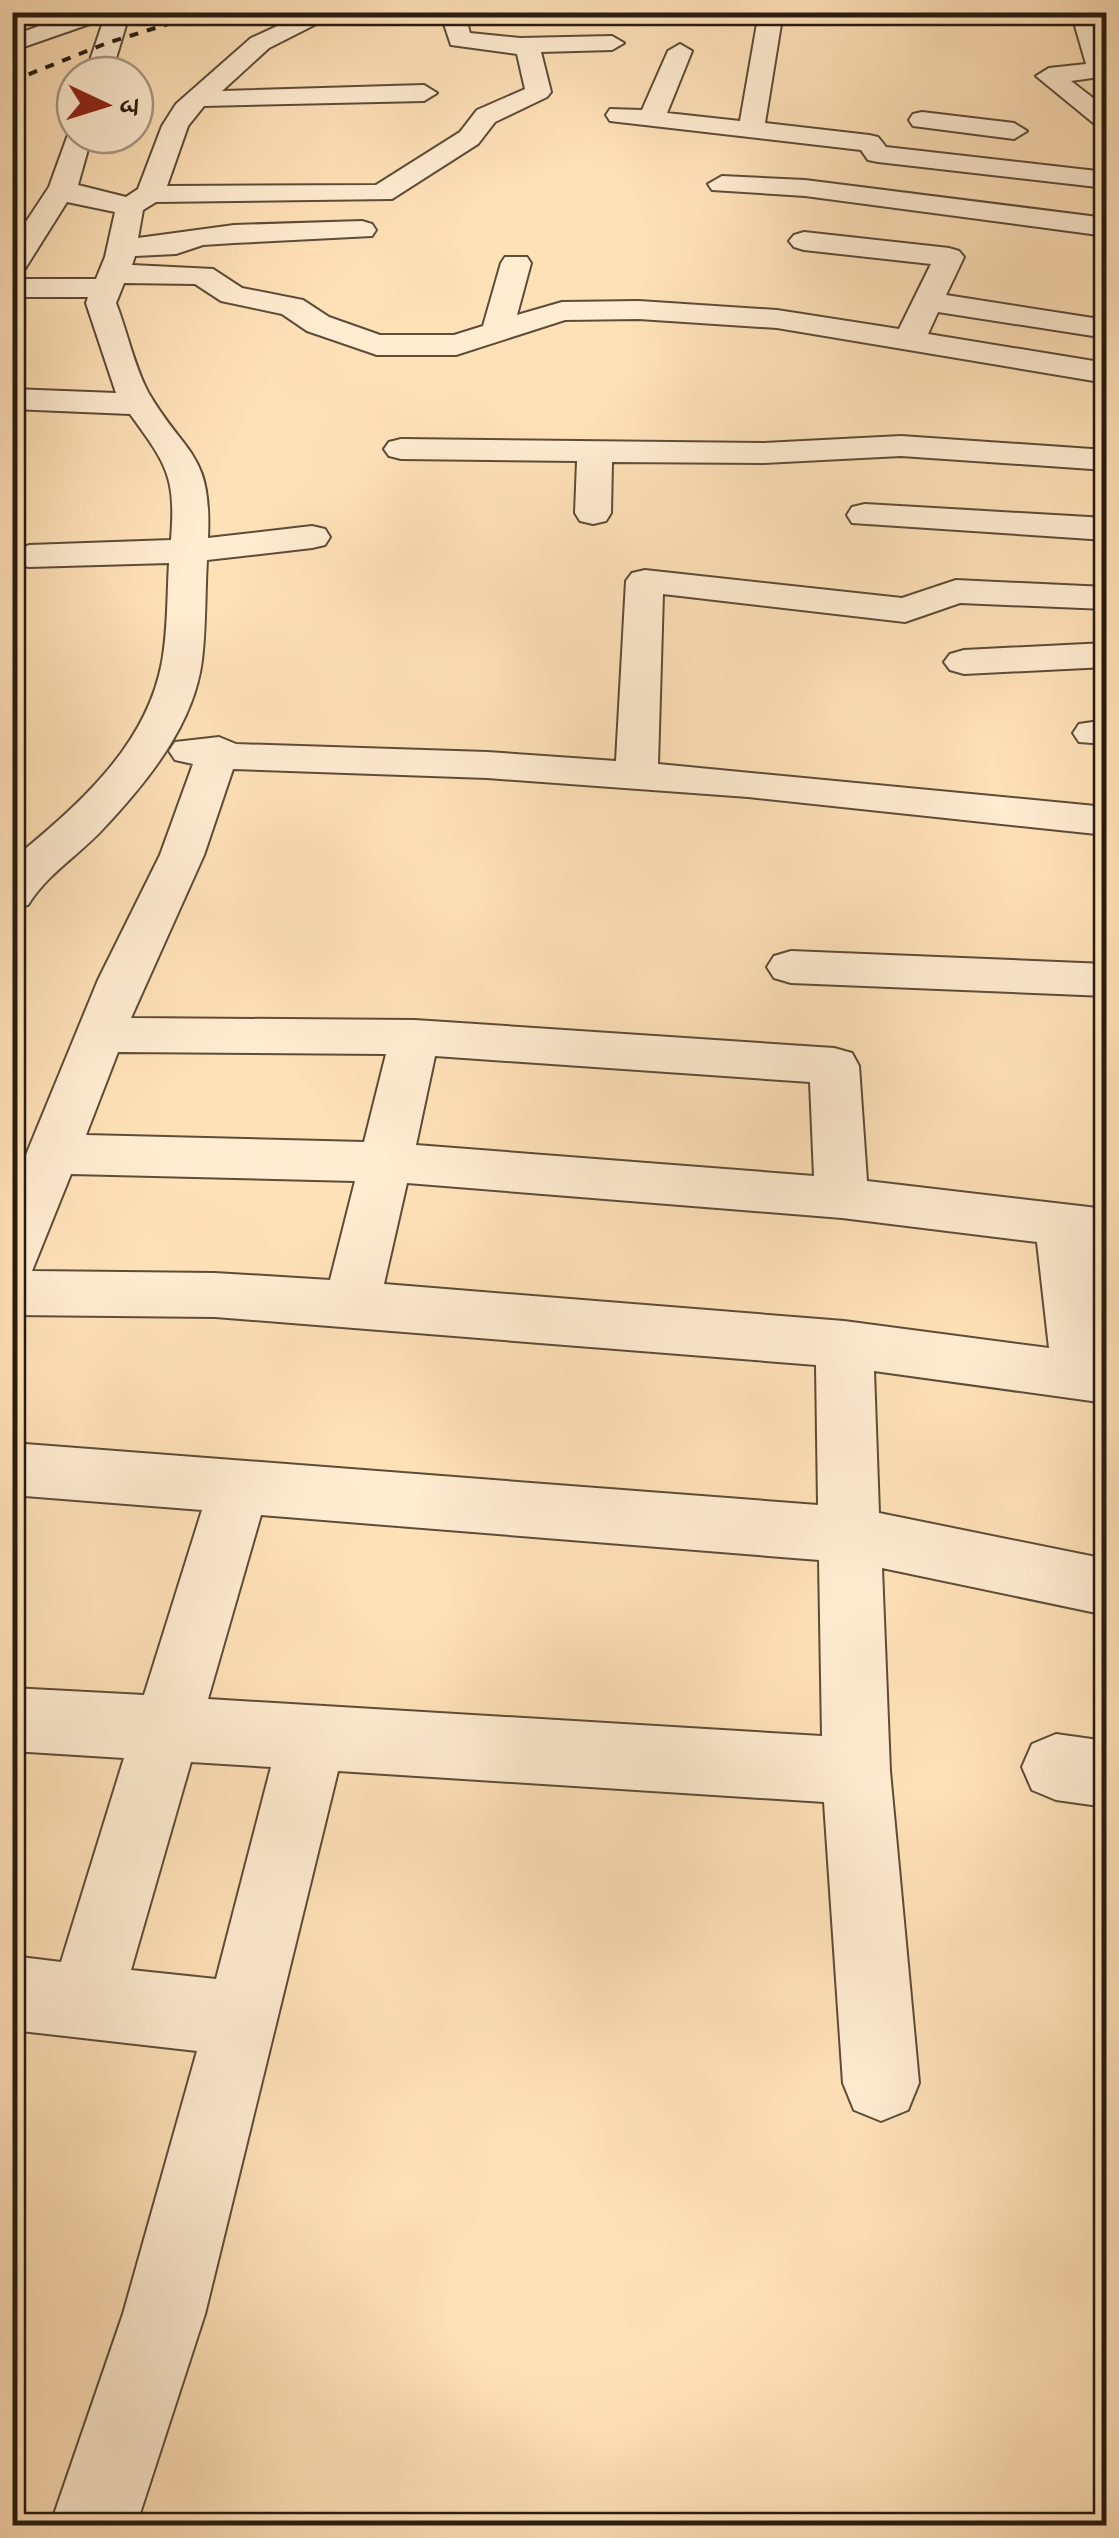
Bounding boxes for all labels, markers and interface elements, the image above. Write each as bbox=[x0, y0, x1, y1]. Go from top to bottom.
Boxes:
north arrow bbox=[55, 55, 155, 155]
text: उ bbox=[111, 96, 148, 117]

